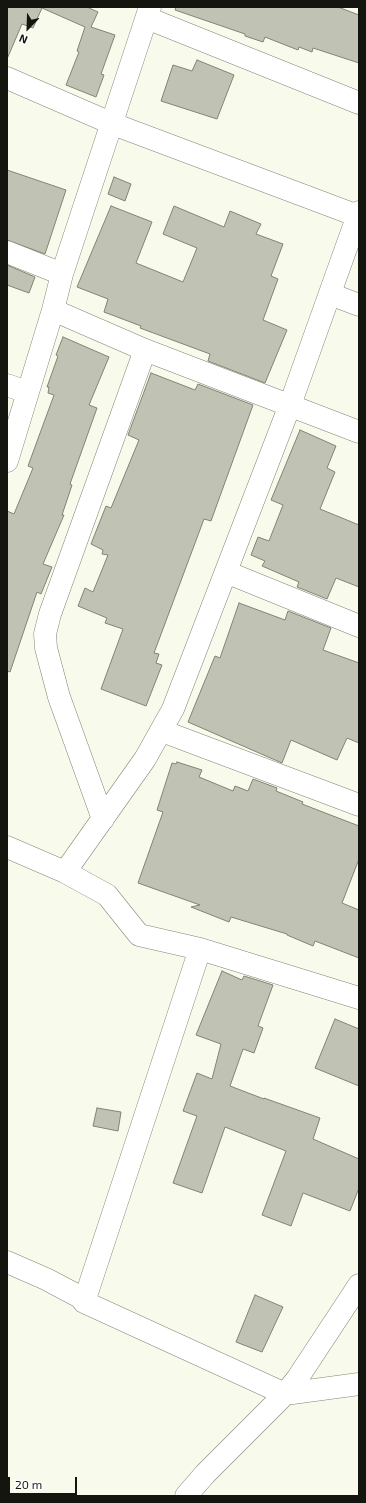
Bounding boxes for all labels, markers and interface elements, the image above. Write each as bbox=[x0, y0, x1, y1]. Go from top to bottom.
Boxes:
north arrow bbox=[8, 8, 48, 48]
text: N bbox=[17, 32, 29, 47]
scale bar bbox=[10, 1469, 79, 1495]
text: 20 m bbox=[15, 1477, 42, 1491]

